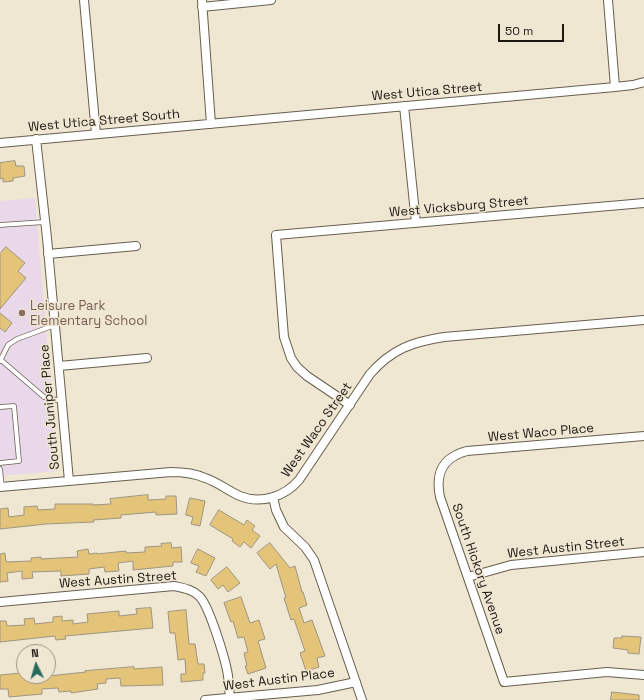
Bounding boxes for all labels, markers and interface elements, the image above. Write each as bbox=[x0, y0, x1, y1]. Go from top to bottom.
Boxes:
scale bar bbox=[500, 16, 566, 42]
text: 50 m bbox=[505, 23, 533, 39]
street label: West Utica Street bbox=[371, 79, 483, 105]
street label: West Utica Street South bbox=[27, 107, 181, 135]
street label: West Vicksburg Street bbox=[389, 193, 529, 221]
place label: Leisure Park Elementary School bbox=[30, 298, 147, 329]
marker: Leisure Park Elementary School bbox=[17, 308, 27, 318]
street label: South Juniper Place bbox=[37, 344, 63, 470]
street label: West Waco Street bbox=[278, 380, 356, 480]
street label: West Waco Place bbox=[487, 421, 595, 445]
street label: South Hickory Avenue bbox=[448, 501, 508, 637]
street label: West Austin Street bbox=[507, 534, 625, 562]
street label: West Austin Street bbox=[59, 568, 177, 592]
north arrow bbox=[16, 644, 56, 684]
text: N bbox=[31, 646, 39, 660]
street label: West Austin Place bbox=[222, 665, 336, 695]

